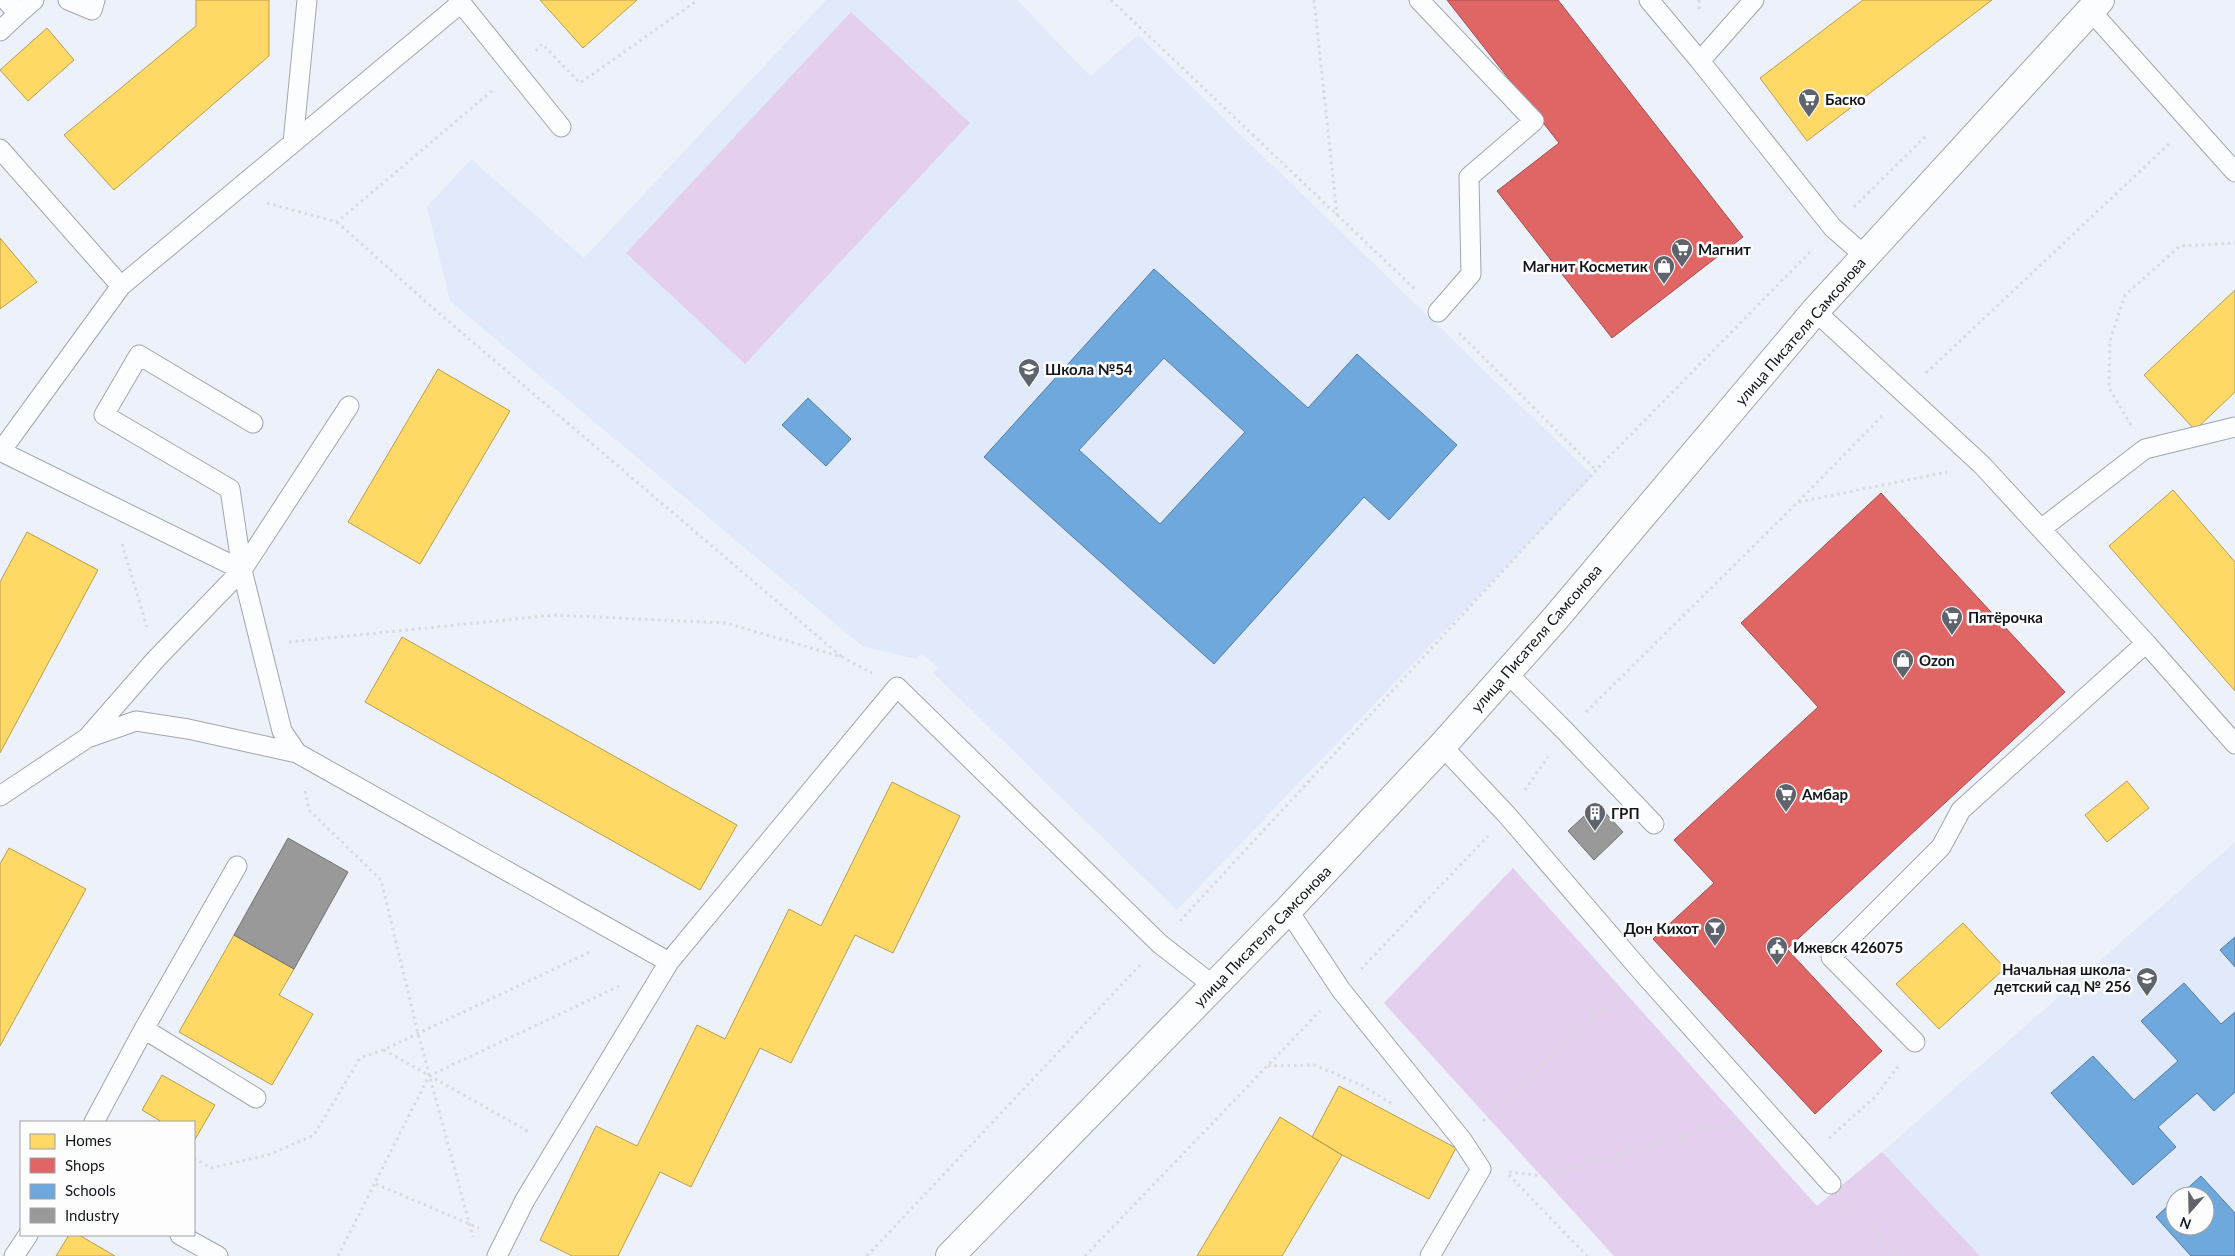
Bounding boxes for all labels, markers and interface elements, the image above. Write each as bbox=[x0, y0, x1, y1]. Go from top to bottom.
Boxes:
supermarket icon: Баско bbox=[1797, 87, 1821, 118]
place label: Баско bbox=[1825, 90, 1866, 108]
supermarket icon: Магнит bbox=[1670, 237, 1694, 268]
place label: Магнит bbox=[1698, 240, 1751, 258]
shop icon: Магнит Косметик bbox=[1652, 254, 1676, 285]
street label: улица Писателя Самсонова bbox=[1731, 254, 1869, 408]
place label: Магнит Косметик bbox=[1522, 257, 1649, 275]
school or university icon: Школа №54 bbox=[1017, 357, 1041, 388]
place label: Школа №54 bbox=[1045, 360, 1133, 378]
street label: улица Писателя Самсонова bbox=[1467, 561, 1605, 715]
supermarket icon: Пятёрочка bbox=[1940, 605, 1964, 636]
place label: Пятёрочка bbox=[1968, 608, 2043, 626]
shop icon: Ozon bbox=[1891, 648, 1915, 679]
place label: Ozon bbox=[1919, 651, 1955, 669]
supermarket icon: Амбар bbox=[1774, 782, 1798, 813]
place label: Амбар bbox=[1801, 785, 1848, 803]
building icon: ГРП bbox=[1583, 801, 1607, 832]
place label: ГРП bbox=[1611, 804, 1640, 822]
street label: улица Писателя Самсонова bbox=[1190, 862, 1334, 1010]
bar icon: Дон Кихот bbox=[1703, 916, 1727, 947]
place label: Дон Кихот bbox=[1624, 919, 1699, 937]
public building icon: Ижевск 426075 bbox=[1765, 935, 1789, 966]
place label: Ижевск 426075 bbox=[1793, 938, 1903, 956]
place label: Начальная школа- детский сад № 256 bbox=[1994, 960, 2131, 995]
school or university icon: Начальная школа- детский сад № 256 bbox=[2135, 966, 2159, 997]
legend bbox=[20, 1121, 195, 1236]
text: Homes bbox=[65, 1131, 111, 1149]
text: Shops bbox=[65, 1156, 105, 1174]
text: Schools bbox=[65, 1181, 116, 1199]
north arrow bbox=[2165, 1186, 2215, 1236]
text: Industry bbox=[65, 1206, 120, 1224]
text: N bbox=[2177, 1214, 2193, 1234]

